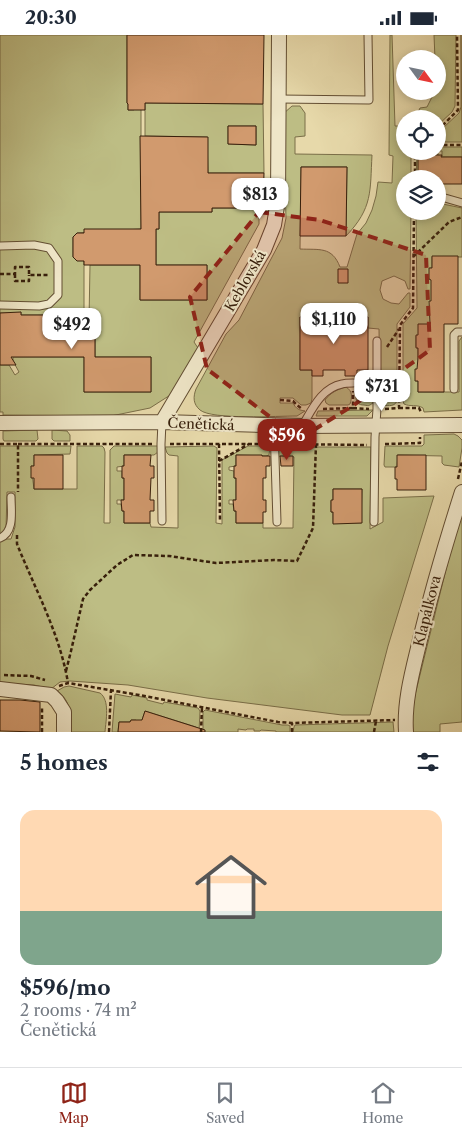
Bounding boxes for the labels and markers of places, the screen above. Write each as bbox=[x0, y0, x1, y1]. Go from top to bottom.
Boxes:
pin: $813 bbox=[230, 177, 290, 220]
pin: $1,110 bbox=[293, 303, 375, 345]
pin: $492 bbox=[42, 307, 102, 350]
pin: $731 bbox=[352, 369, 412, 412]
pin: $596 bbox=[257, 419, 317, 461]

